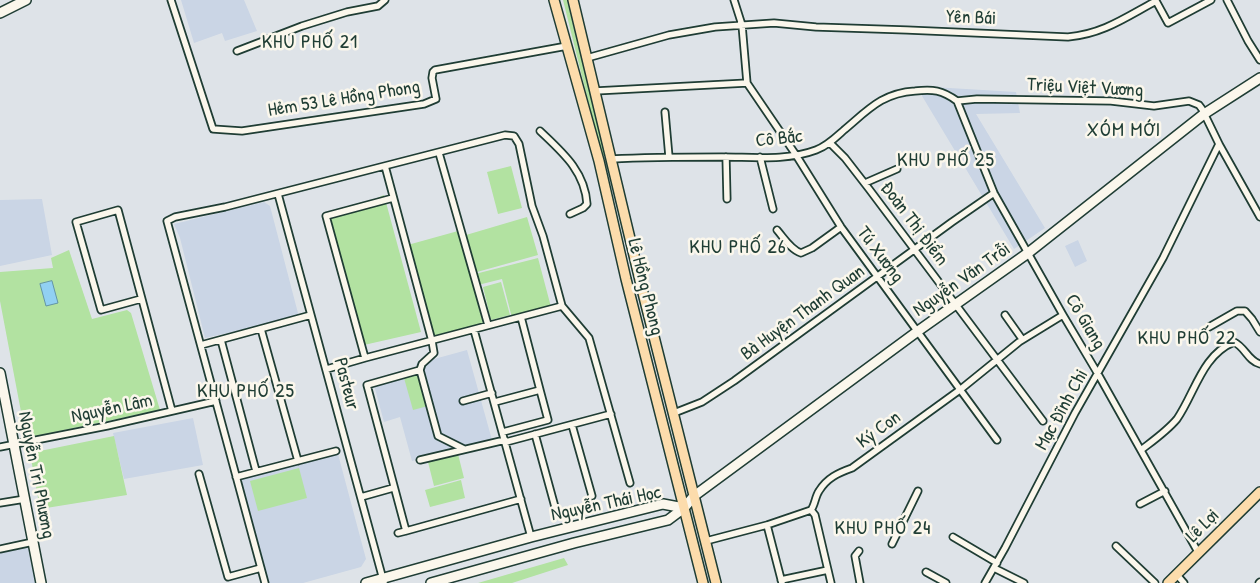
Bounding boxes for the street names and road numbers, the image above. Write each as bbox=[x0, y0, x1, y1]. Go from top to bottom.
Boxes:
street label: Yên Bái bbox=[945, 6, 997, 30]
street label: Triệu Việt Vương bbox=[1026, 74, 1144, 102]
street label: Hẻm 53 Lê Hồng Phong bbox=[266, 76, 422, 122]
street label: Cô Bắc bbox=[754, 125, 804, 153]
street label: Đoàn Thị Điểm bbox=[875, 178, 953, 270]
street label: Tú Xương bbox=[851, 222, 909, 288]
street label: Lê Hồng Phong bbox=[622, 236, 668, 338]
street label: Nguyễn Văn Trỗi bbox=[909, 238, 1015, 322]
street label: Bà Huyện Thanh Quan bbox=[736, 260, 870, 366]
street label: Cô Giang bbox=[1060, 290, 1110, 354]
street label: Pasteur bbox=[328, 355, 364, 413]
street label: Mạc Đĩnh Chi bbox=[1031, 366, 1093, 454]
street label: Nguyễn Lâm bbox=[69, 389, 155, 429]
street label: Ký Con bbox=[852, 406, 906, 454]
street label: Nguyễn Tri Phương bbox=[13, 410, 59, 540]
street label: Nguyễn Thái Học bbox=[549, 481, 663, 527]
street label: Lê Lợi bbox=[1182, 505, 1224, 547]

